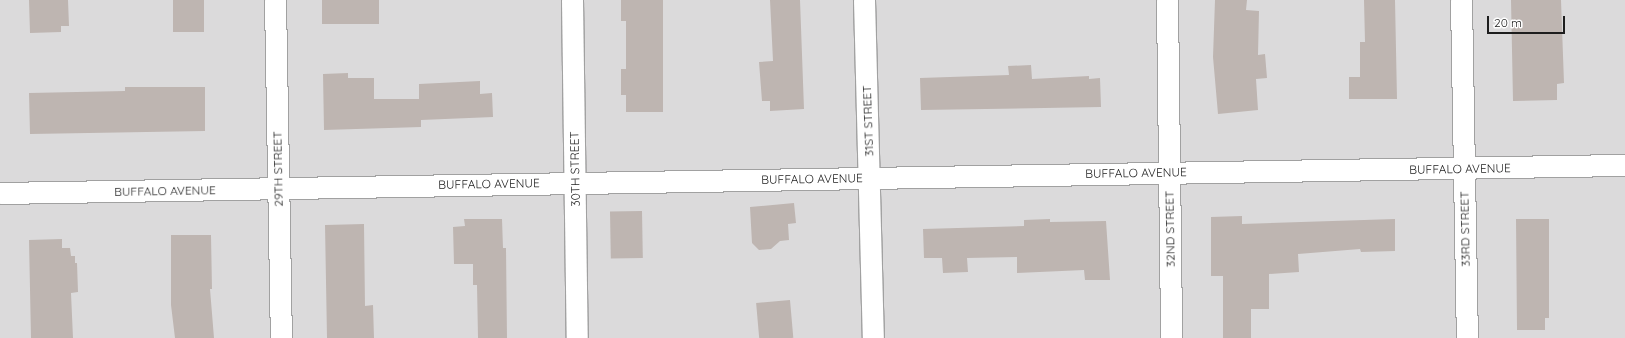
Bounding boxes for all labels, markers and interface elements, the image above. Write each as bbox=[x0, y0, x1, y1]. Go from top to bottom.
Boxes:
scale bar bbox=[1489, 8, 1567, 34]
text: 20 m bbox=[1494, 15, 1522, 30]
street label: 31ST STREET bbox=[860, 85, 876, 157]
street label: 29TH STREET bbox=[270, 131, 286, 207]
street label: 30TH STREET bbox=[567, 131, 583, 207]
street label: BUFFALO AVENUE bbox=[1409, 161, 1511, 177]
street label: BUFFALO AVENUE bbox=[1085, 165, 1187, 181]
street label: BUFFALO AVENUE bbox=[761, 171, 863, 187]
street label: BUFFALO AVENUE bbox=[438, 176, 540, 192]
street label: BUFFALO AVENUE bbox=[114, 183, 216, 199]
street label: 32ND STREET bbox=[1162, 191, 1178, 267]
street label: 33RD STREET bbox=[1457, 191, 1473, 267]

